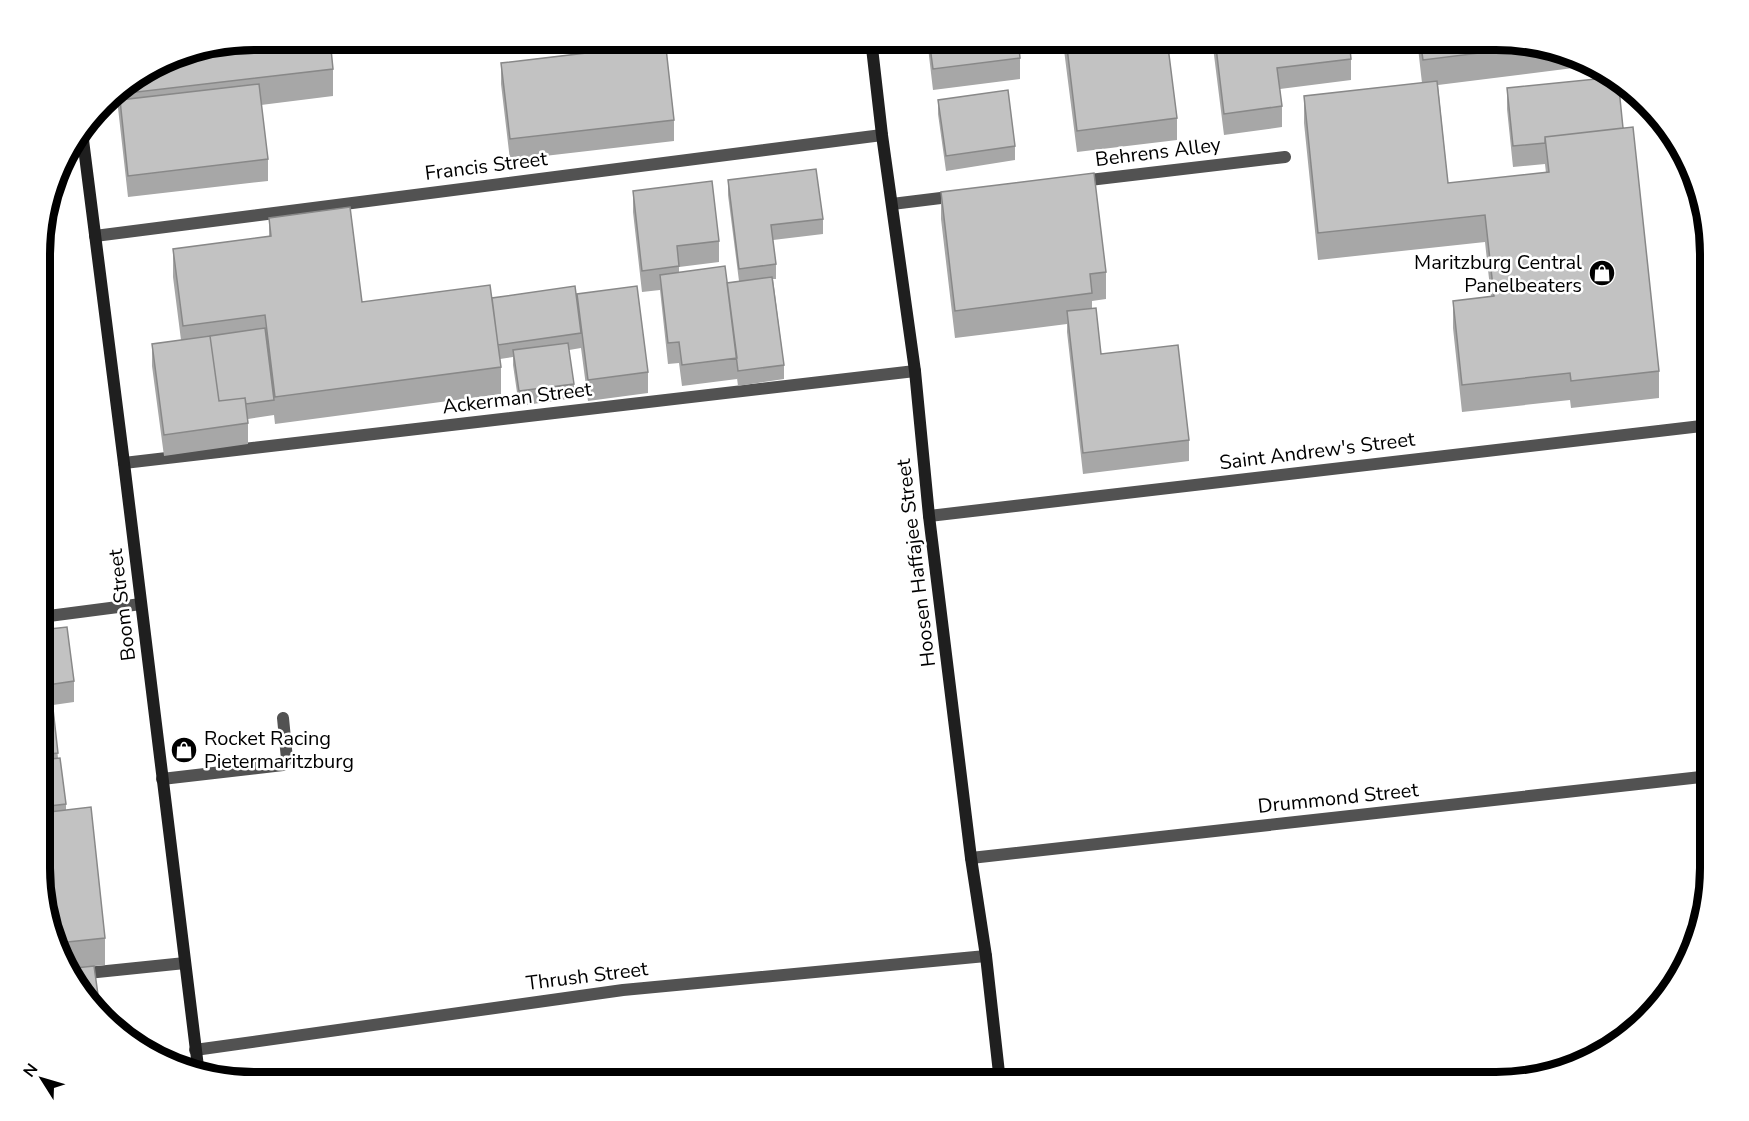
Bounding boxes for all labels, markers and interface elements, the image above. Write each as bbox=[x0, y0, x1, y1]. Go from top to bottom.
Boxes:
street label: Behrens Alley bbox=[1094, 131, 1223, 173]
street label: Francis Street bbox=[423, 145, 550, 187]
place label: Maritzburg Central Panelbeaters bbox=[1414, 249, 1582, 299]
shop icon: Maritzburg Central Panelbeaters bbox=[1587, 258, 1617, 288]
street label: Ackerman Street bbox=[441, 375, 594, 421]
street label: Saint Andrew's Street bbox=[1218, 425, 1417, 476]
street label: Hoosen Haffajee Street bbox=[890, 457, 942, 668]
street label: Boom Street bbox=[102, 546, 142, 663]
place label: Rocket Racing Pietermaritzburg bbox=[204, 725, 354, 775]
shop icon: Rocket Racing Pietermaritzburg bbox=[169, 735, 199, 765]
street label: Drummond Street bbox=[1256, 776, 1421, 820]
street label: Thrush Street bbox=[525, 955, 650, 997]
north arrow bbox=[12, 1049, 72, 1109]
text: N bbox=[18, 1059, 43, 1082]

